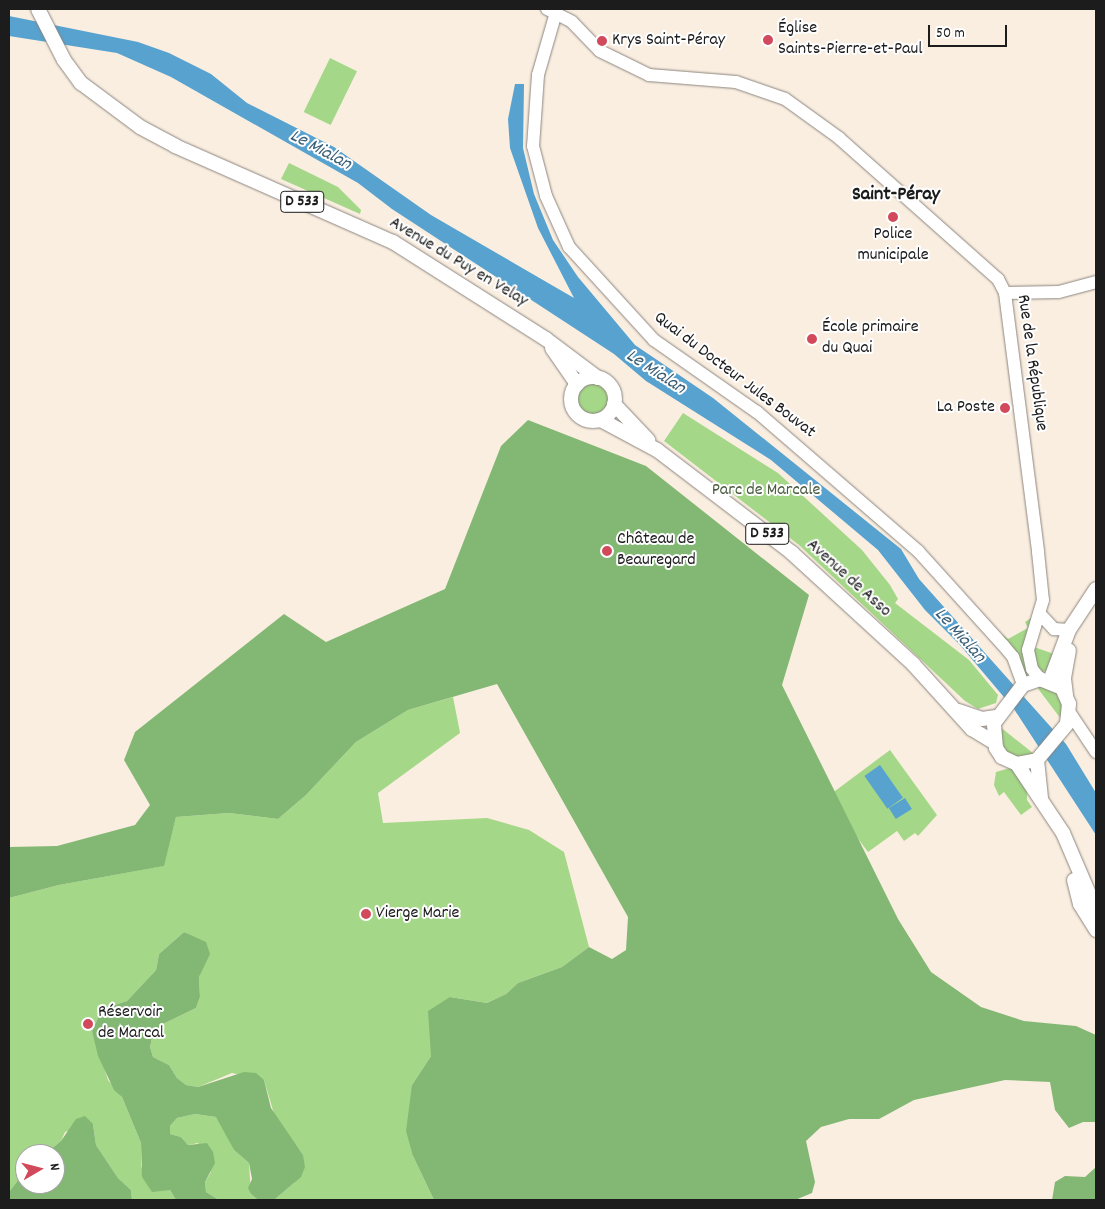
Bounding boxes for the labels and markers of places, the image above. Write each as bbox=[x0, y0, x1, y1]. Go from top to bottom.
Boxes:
place label: Église Saints-Pierre-et-Paul bbox=[778, 19, 923, 62]
place label: Krys Saint-Péray bbox=[612, 30, 725, 52]
marker: Église Saints-Pierre-et-Paul bbox=[762, 34, 774, 46]
marker: Krys Saint-Péray bbox=[596, 35, 608, 47]
marker: Police municipale bbox=[887, 211, 899, 223]
place label: Police municipale bbox=[857, 225, 929, 268]
place label: École primaire du Quai bbox=[822, 318, 919, 360]
marker: École primaire du Quai bbox=[806, 333, 818, 345]
place label: La Poste bbox=[937, 397, 995, 419]
marker: La Poste bbox=[999, 402, 1011, 414]
place label: Château de Beauregard bbox=[617, 530, 696, 572]
marker: Château de Beauregard bbox=[601, 545, 613, 557]
place label: Vierge Marie bbox=[376, 903, 459, 925]
marker: Vierge Marie bbox=[360, 908, 372, 920]
place label: Réservoir de Marcal bbox=[98, 1003, 164, 1046]
marker: Réservoir de Marcal bbox=[82, 1018, 94, 1030]

